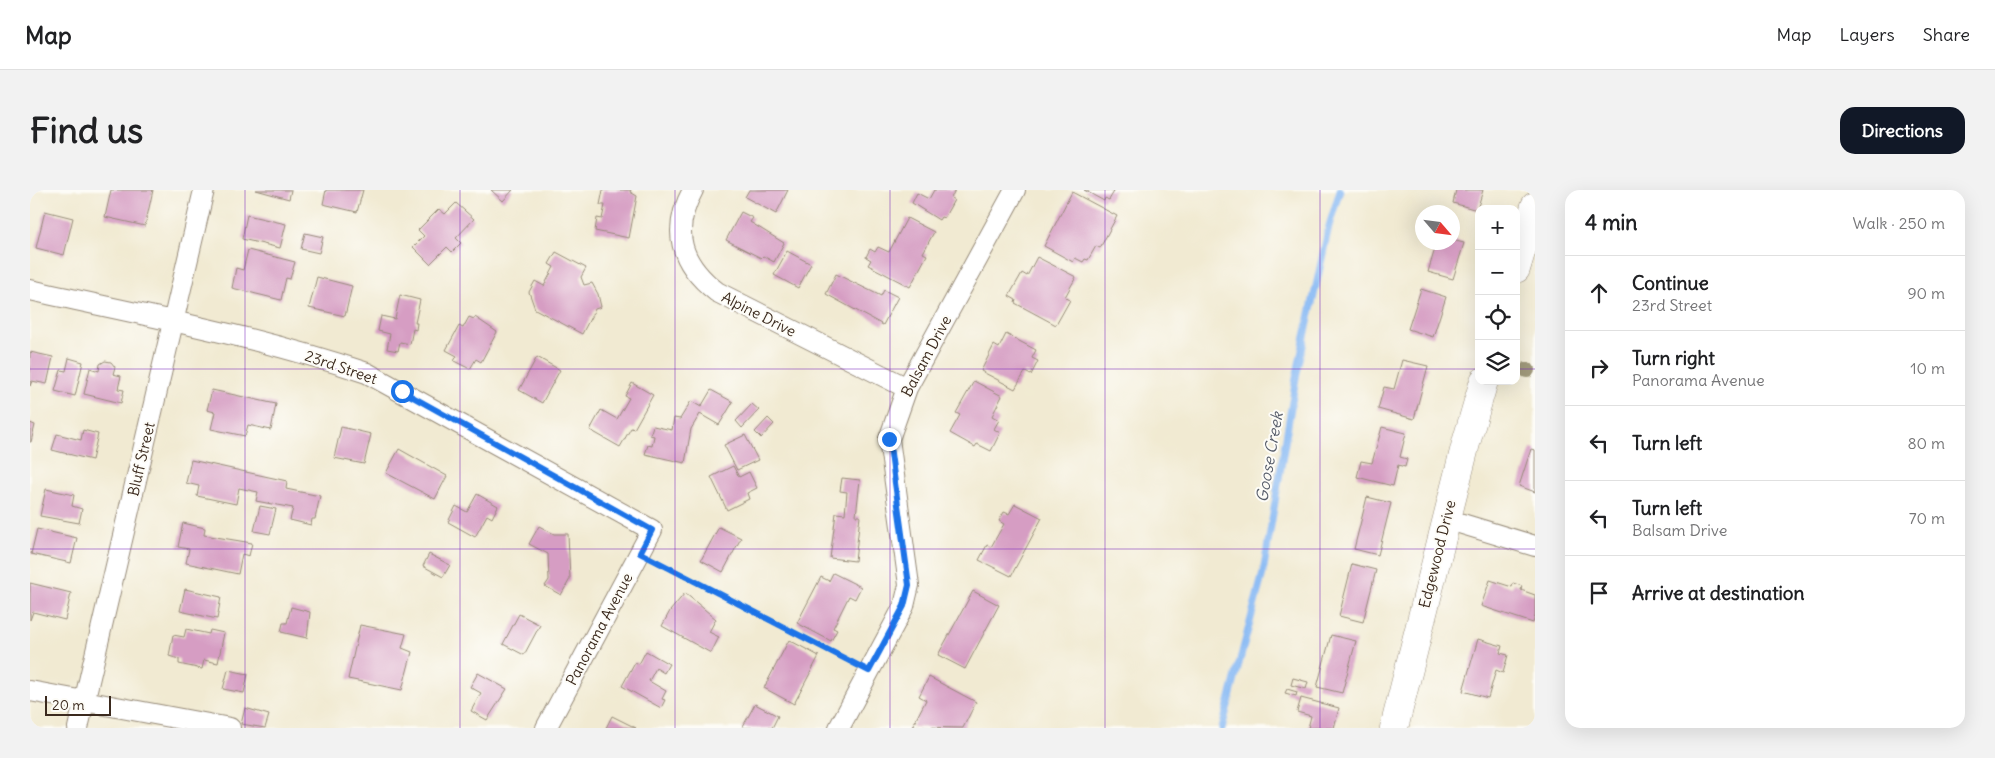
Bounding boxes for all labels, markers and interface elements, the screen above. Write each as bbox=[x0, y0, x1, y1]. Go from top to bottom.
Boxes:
text: Map bbox=[25, 20, 72, 50]
text: Map bbox=[1776, 23, 1811, 46]
text: Layers bbox=[1839, 23, 1895, 46]
text: Share bbox=[1923, 23, 1970, 46]
button: Directions bbox=[1840, 107, 1965, 154]
text: Find us bbox=[30, 108, 143, 152]
north arrow bbox=[1415, 205, 1460, 250]
map controls bbox=[1475, 205, 1520, 385]
button: + bbox=[1475, 205, 1520, 250]
text: 4 min bbox=[1585, 209, 1637, 236]
text: Walk · 250 m bbox=[1853, 213, 1945, 233]
button: − bbox=[1475, 250, 1520, 295]
text: Continue bbox=[1632, 271, 1709, 295]
icon: ahead bbox=[1585, 279, 1613, 307]
text: 90 m bbox=[1907, 283, 1945, 303]
street label: Alpine Drive bbox=[719, 287, 799, 341]
button: locate bbox=[1475, 295, 1520, 340]
text: 23rd Street bbox=[1632, 295, 1712, 315]
street label: Balsam Drive bbox=[897, 312, 955, 400]
button: layers bbox=[1475, 340, 1520, 385]
street label: 23rd Street bbox=[302, 346, 380, 388]
text: Turn right bbox=[1632, 346, 1715, 370]
icon: right bbox=[1585, 354, 1613, 382]
text: 10 m bbox=[1910, 358, 1945, 378]
text: Panorama Avenue bbox=[1632, 370, 1765, 390]
route start bbox=[391, 380, 414, 403]
water label: Goose Creek bbox=[1251, 409, 1287, 504]
street label: Bluff Street bbox=[123, 420, 159, 498]
route end bbox=[878, 428, 901, 451]
icon: left bbox=[1585, 429, 1613, 457]
text: Turn left bbox=[1632, 431, 1702, 455]
text: 80 m bbox=[1907, 433, 1945, 453]
text: Turn left bbox=[1632, 496, 1702, 520]
street label: Edgewood Drive bbox=[1414, 498, 1460, 610]
icon: left bbox=[1585, 504, 1613, 532]
text: 70 m bbox=[1909, 508, 1945, 528]
text: Balsam Drive bbox=[1632, 520, 1727, 540]
street label: Panorama Avenue bbox=[561, 570, 637, 688]
icon: arrive bbox=[1585, 579, 1613, 607]
text: Arrive at destination bbox=[1632, 581, 1805, 605]
scale bar bbox=[45, 693, 111, 716]
text: 20 m bbox=[52, 696, 85, 714]

